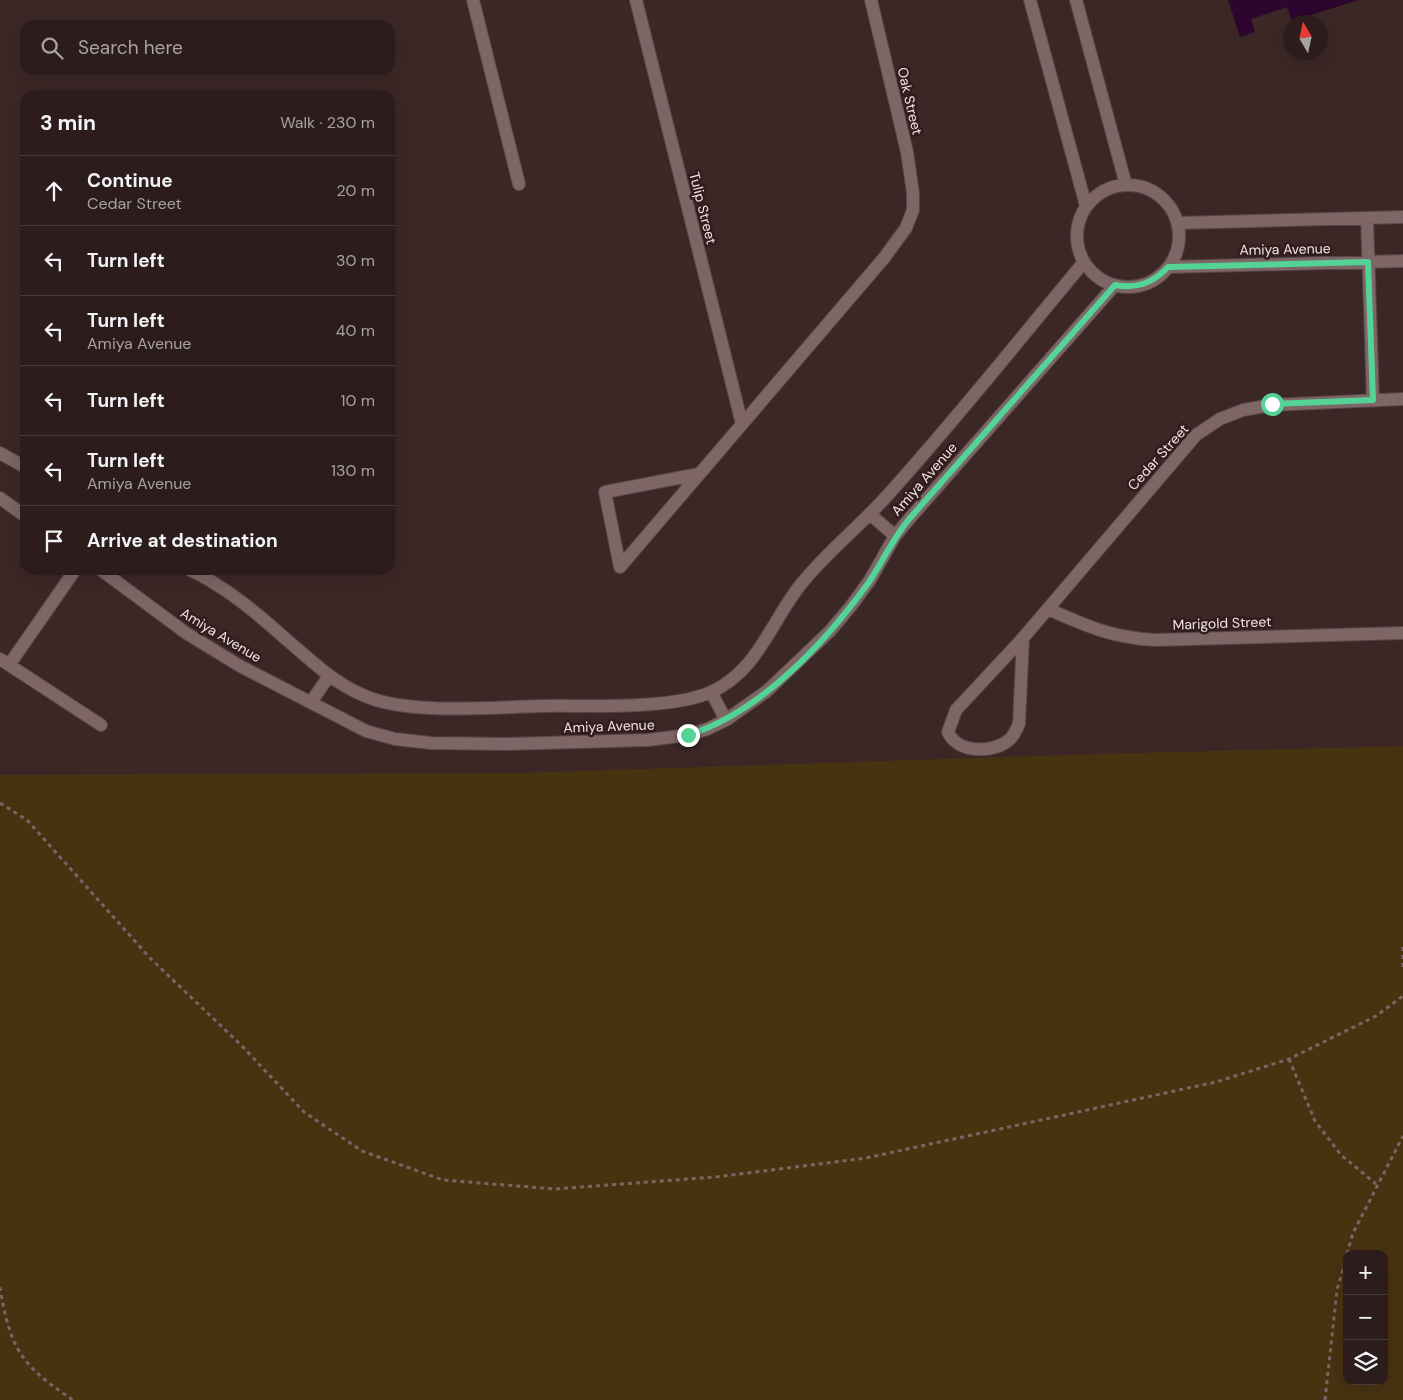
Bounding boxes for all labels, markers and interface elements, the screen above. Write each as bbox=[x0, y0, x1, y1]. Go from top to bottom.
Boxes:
north arrow bbox=[1283, 15, 1328, 60]
search box bbox=[20, 20, 395, 75]
icon: search bbox=[38, 34, 66, 62]
text: Search here bbox=[78, 35, 183, 60]
street label: Oak Street bbox=[893, 65, 927, 137]
text: 3 min bbox=[40, 109, 96, 137]
text: Walk · 230 m bbox=[280, 112, 375, 133]
text: Continue bbox=[87, 168, 173, 193]
street label: Tulip Street bbox=[685, 170, 721, 246]
icon: ahead bbox=[40, 177, 68, 205]
text: 20 m bbox=[336, 180, 375, 201]
text: Cedar Street bbox=[87, 193, 182, 214]
street label: Amiya Avenue bbox=[1239, 239, 1331, 259]
icon: left bbox=[40, 247, 68, 275]
text: Turn left bbox=[87, 248, 165, 273]
text: 30 m bbox=[336, 250, 375, 271]
text: Turn left bbox=[87, 308, 165, 333]
icon: left bbox=[40, 317, 68, 345]
text: 40 m bbox=[336, 320, 375, 341]
text: Amiya Avenue bbox=[87, 333, 191, 354]
icon: left bbox=[40, 387, 68, 415]
text: Turn left bbox=[87, 388, 165, 413]
text: 10 m bbox=[341, 390, 375, 411]
route start bbox=[1261, 393, 1284, 416]
street label: Cedar Street bbox=[1124, 420, 1192, 494]
street label: Amiya Avenue bbox=[887, 439, 961, 519]
text: Turn left bbox=[87, 448, 165, 473]
icon: left bbox=[40, 457, 68, 485]
text: 130 m bbox=[331, 460, 375, 481]
text: Amiya Avenue bbox=[87, 473, 191, 494]
icon: arrive bbox=[40, 527, 68, 555]
text: Arrive at destination bbox=[87, 528, 278, 553]
street label: Amiya Avenue bbox=[177, 604, 265, 666]
street label: Marigold Street bbox=[1172, 612, 1272, 634]
street label: Amiya Avenue bbox=[563, 715, 655, 737]
route end bbox=[677, 724, 700, 747]
map controls bbox=[1343, 1250, 1388, 1385]
button: + bbox=[1343, 1250, 1388, 1295]
button: − bbox=[1343, 1295, 1388, 1340]
button: layers bbox=[1343, 1340, 1388, 1385]

